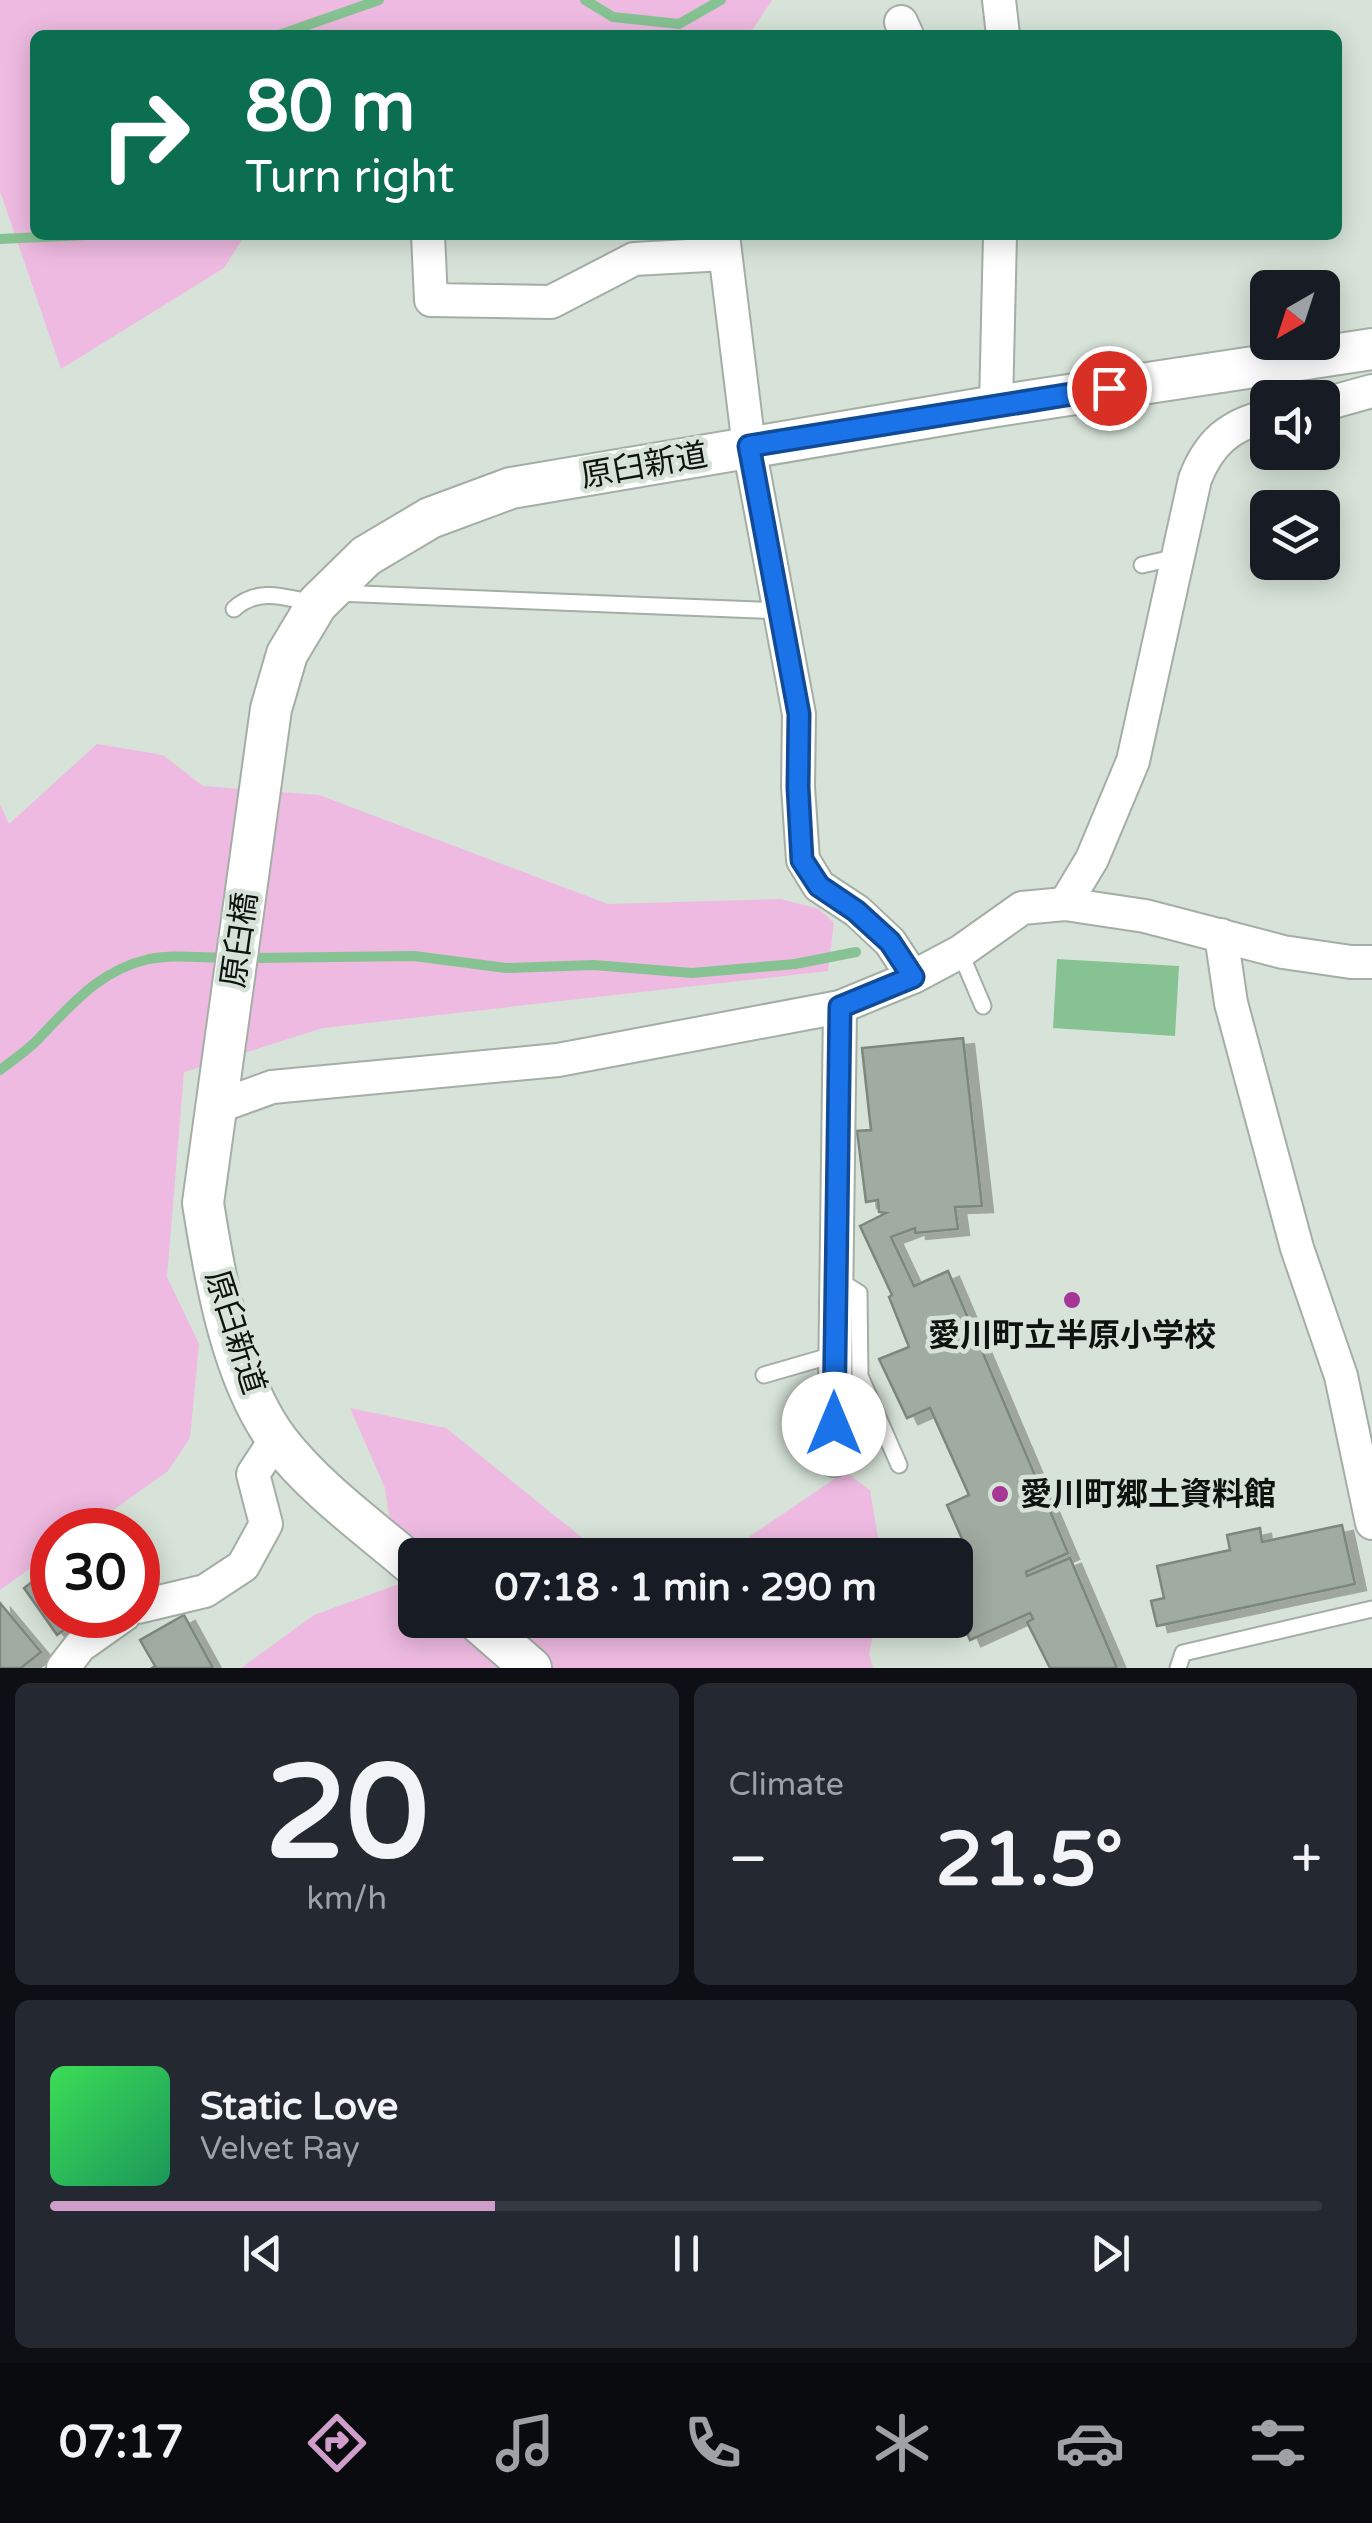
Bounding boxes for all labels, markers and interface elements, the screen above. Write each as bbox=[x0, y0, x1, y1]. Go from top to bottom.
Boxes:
text: 80 m bbox=[245, 66, 415, 150]
icon: right bbox=[80, 70, 210, 200]
text: Turn right bbox=[245, 151, 454, 205]
north arrow bbox=[1250, 270, 1340, 360]
map controls bbox=[1250, 270, 1340, 580]
pin bbox=[1067, 346, 1152, 431]
icon: arrive bbox=[1082, 361, 1137, 416]
button: sound bbox=[1250, 380, 1340, 470]
street label: 原臼新道 bbox=[578, 436, 711, 496]
button: layers bbox=[1250, 490, 1340, 580]
street label: 原臼橋 bbox=[214, 890, 265, 990]
street label: 原臼新道 bbox=[197, 1266, 273, 1399]
marker: 愛川町立半原小学校 bbox=[1061, 1289, 1083, 1311]
place label: 愛川町立半原小学校 bbox=[928, 1317, 1216, 1355]
position arrow bbox=[782, 1372, 886, 1476]
place label: 愛川町郷土資料館 bbox=[1020, 1476, 1276, 1514]
marker: 愛川町郷土資料館 bbox=[989, 1483, 1011, 1505]
speed limit sign: 30 bbox=[30, 1508, 160, 1638]
text: 07:18 · 1 min · 290 m bbox=[494, 1565, 877, 1611]
text: 20 bbox=[265, 1737, 428, 1893]
text: Climate bbox=[729, 1766, 844, 1804]
text: 21.5° bbox=[936, 1815, 1123, 1905]
text: − bbox=[729, 1827, 768, 1893]
text: + bbox=[1291, 1827, 1322, 1893]
text: km/h bbox=[307, 1880, 387, 1918]
text: Static Love bbox=[200, 2084, 398, 2130]
text: Velvet Ray bbox=[200, 2130, 360, 2168]
icon: previous bbox=[235, 2226, 290, 2281]
icon: pause bbox=[659, 2226, 714, 2281]
icon: next bbox=[1083, 2226, 1138, 2281]
icon: directions bbox=[302, 2408, 372, 2478]
icon: music bbox=[490, 2408, 560, 2478]
icon: phone bbox=[678, 2408, 748, 2478]
icon: climate bbox=[867, 2408, 937, 2478]
icon: car bbox=[1055, 2408, 1125, 2478]
icon: filters bbox=[1243, 2408, 1313, 2478]
text: 07:17 bbox=[59, 2416, 184, 2470]

